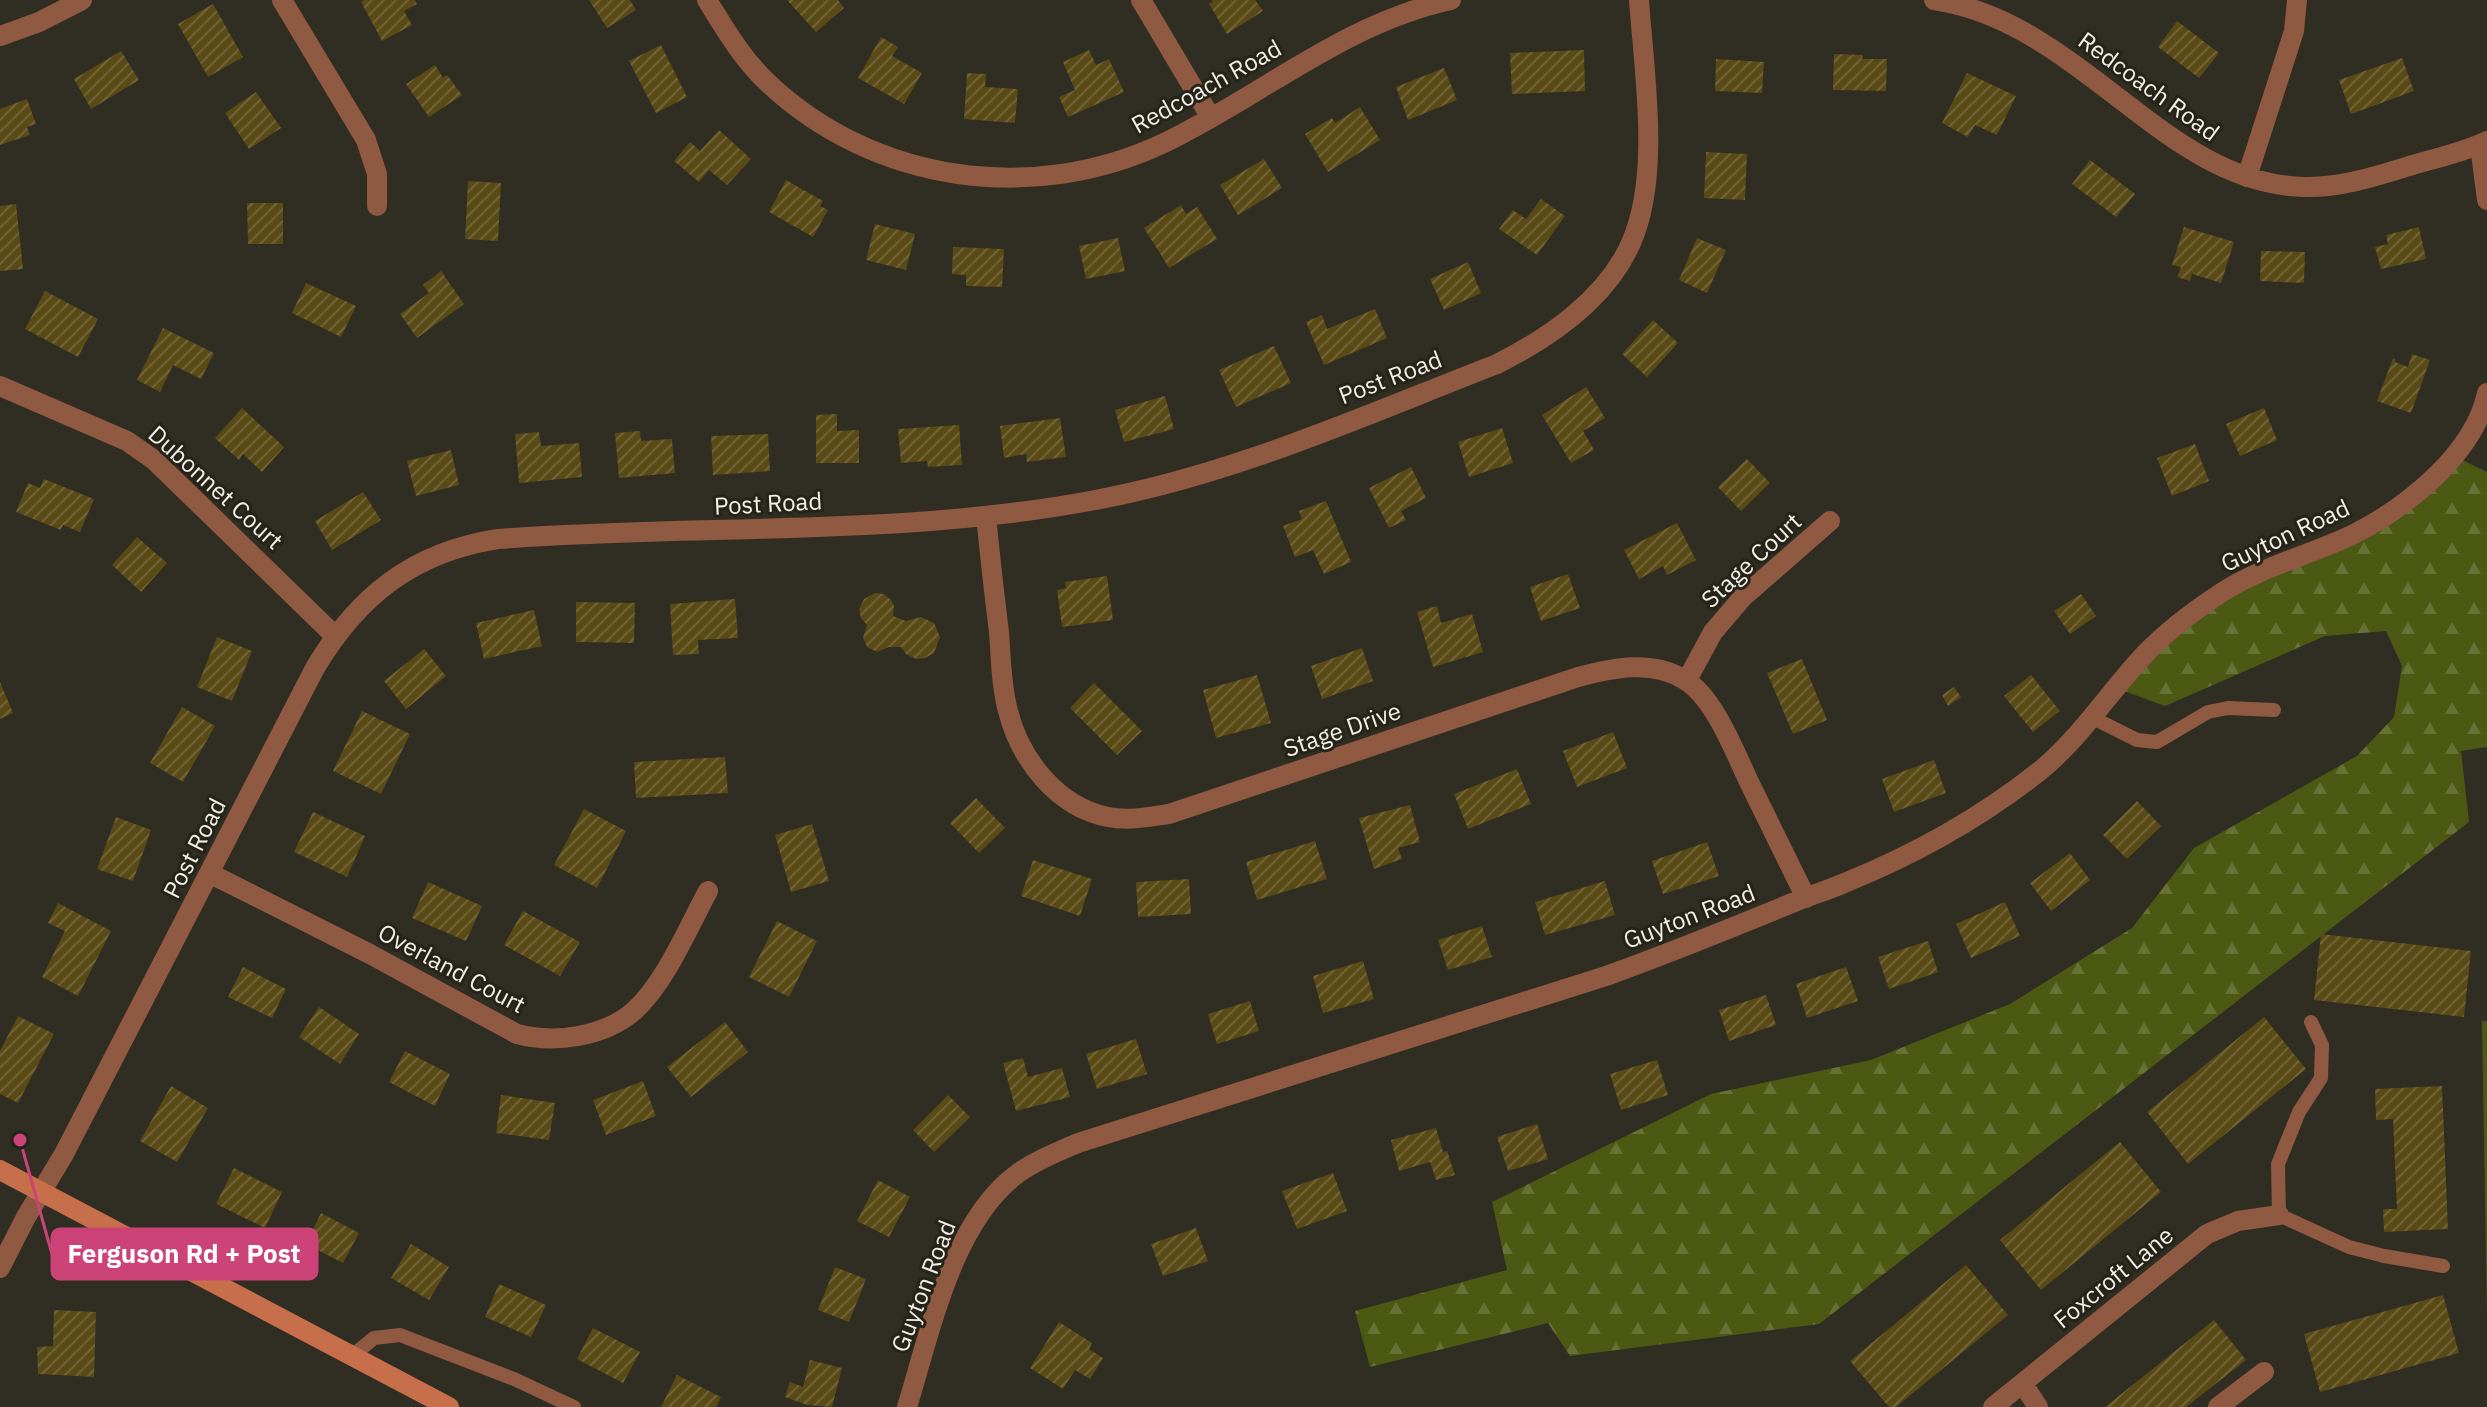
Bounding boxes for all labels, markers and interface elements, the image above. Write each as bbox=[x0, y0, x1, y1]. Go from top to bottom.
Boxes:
street label: Redcoach Road bbox=[2072, 24, 2226, 148]
street label: Redcoach Road bbox=[1125, 32, 1287, 140]
street label: Post Road bbox=[1334, 343, 1446, 411]
street label: Dubonnet Court bbox=[142, 418, 290, 556]
street label: Post Road bbox=[713, 484, 823, 522]
street label: Guyton Road bbox=[2215, 491, 2355, 579]
street label: Stage Court bbox=[1694, 505, 1808, 615]
street label: Stage Drive bbox=[1279, 694, 1405, 764]
street label: Post Road bbox=[155, 792, 233, 904]
street label: Guyton Road bbox=[1619, 876, 1759, 956]
street label: Overland Court bbox=[373, 916, 531, 1020]
street label: Guyton Road bbox=[883, 1216, 963, 1356]
street label: Foxcroft Lane bbox=[2046, 1219, 2180, 1335]
callout: Ferguson Rd + Post bbox=[52, 1229, 317, 1279]
text: Ferguson Rd + Post bbox=[67, 1236, 301, 1270]

